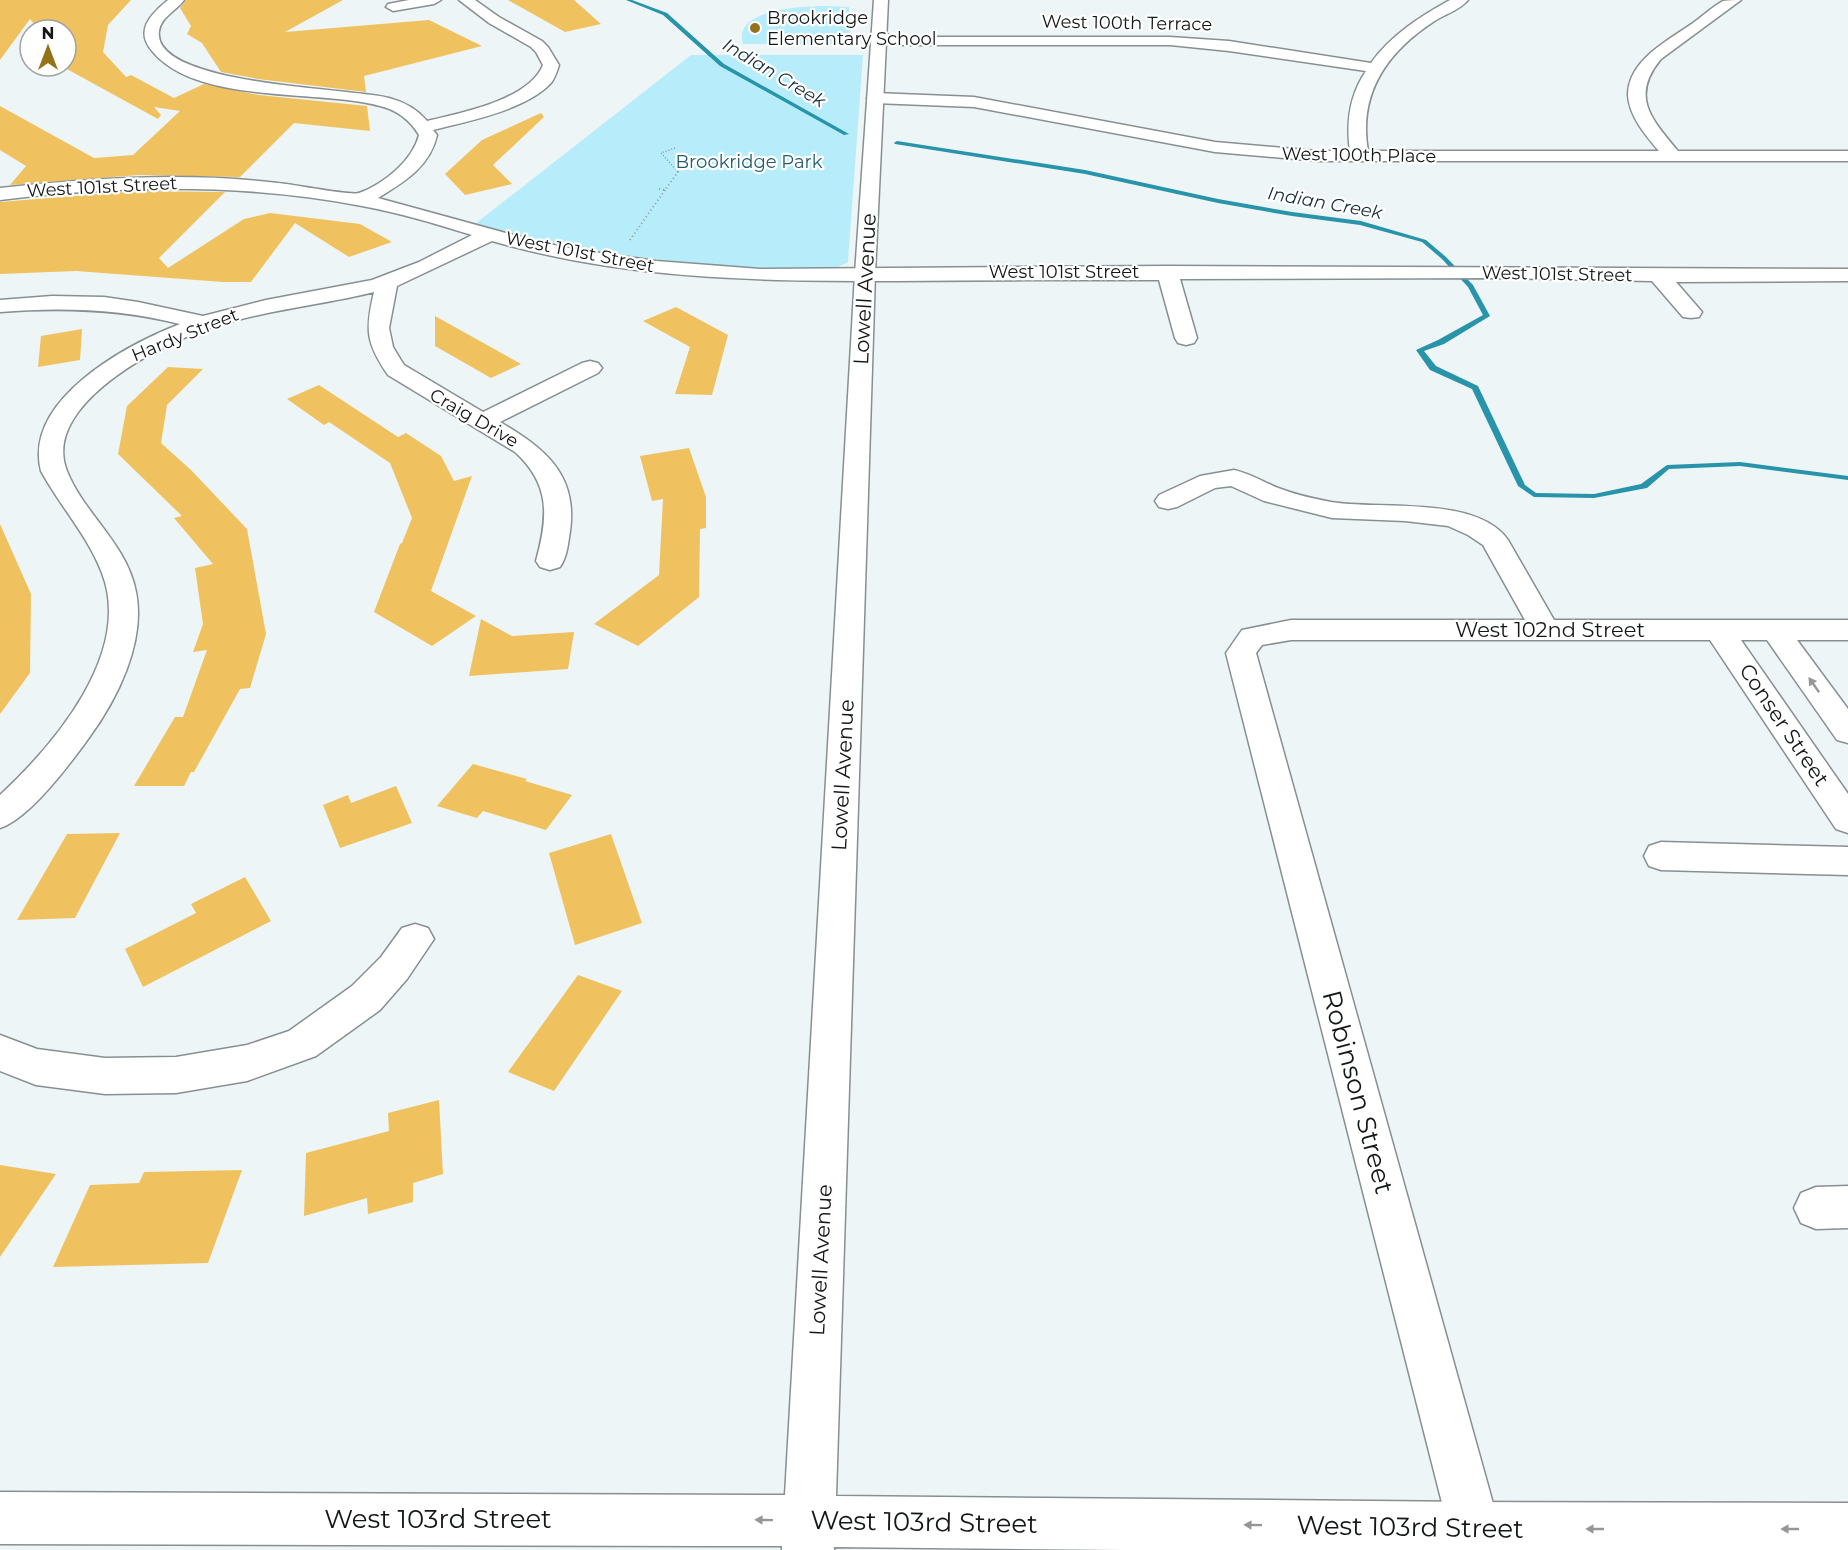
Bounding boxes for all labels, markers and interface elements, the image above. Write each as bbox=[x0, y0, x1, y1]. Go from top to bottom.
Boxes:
place label: Brookridge Elementary School bbox=[767, 7, 937, 50]
street label: West 100th Terrace bbox=[1042, 11, 1213, 35]
north arrow bbox=[18, 18, 78, 78]
marker: Brookridge Elementary School bbox=[748, 21, 762, 35]
text: N bbox=[42, 24, 54, 43]
water label: Indian Creek bbox=[719, 34, 831, 113]
street label: West 100th Place bbox=[1282, 143, 1437, 167]
park label: Brookridge Park bbox=[676, 151, 823, 173]
street label: West 101st Street bbox=[26, 172, 178, 202]
water label: Indian Creek bbox=[1266, 182, 1385, 224]
street label: Lowell Avenue bbox=[848, 212, 881, 365]
street label: West 101st Street bbox=[504, 227, 656, 277]
street label: West 101st Street bbox=[989, 261, 1139, 283]
street label: West 101st Street bbox=[1481, 262, 1633, 286]
street label: Hardy Street bbox=[128, 304, 242, 366]
street label: Craig Drive bbox=[426, 384, 522, 452]
street label: West 102nd Street bbox=[1455, 617, 1645, 642]
street label: Conser Street bbox=[1734, 659, 1835, 791]
one-way arrow bbox=[1808, 677, 1820, 693]
street label: Lowell Avenue bbox=[826, 698, 859, 851]
street label: Robinson Street bbox=[1315, 987, 1401, 1197]
street label: Lowell Avenue bbox=[804, 1183, 837, 1336]
street label: West 103rd Street bbox=[324, 1503, 552, 1535]
street label: West 103rd Street bbox=[810, 1504, 1038, 1540]
street label: West 103rd Street bbox=[1296, 1509, 1524, 1545]
one-way arrow bbox=[754, 1515, 773, 1525]
one-way arrow bbox=[1243, 1521, 1262, 1530]
one-way arrow bbox=[1585, 1524, 1604, 1534]
one-way arrow bbox=[1780, 1524, 1799, 1534]

